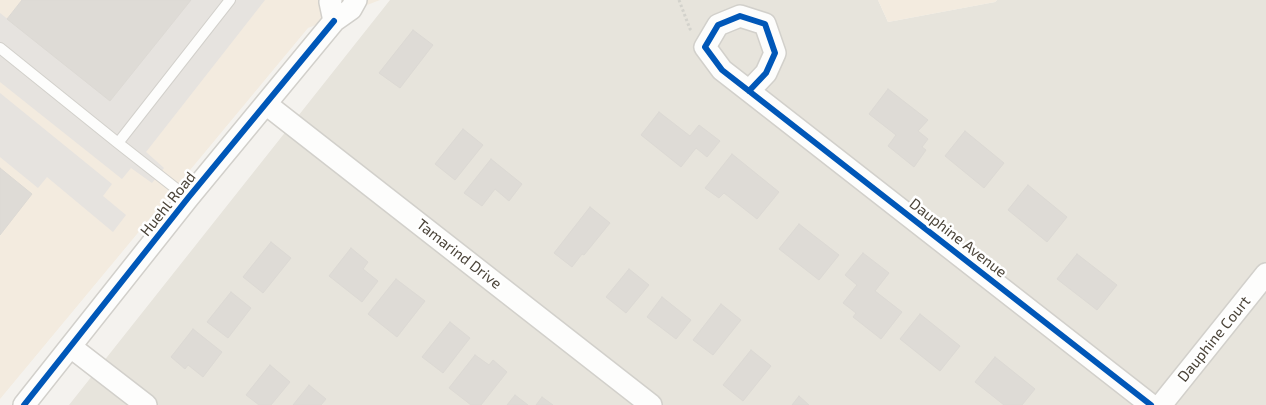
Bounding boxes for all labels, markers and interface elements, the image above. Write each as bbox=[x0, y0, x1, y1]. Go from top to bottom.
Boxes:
street label: Huehl Road bbox=[137, 168, 199, 240]
street label: Dauphine Avenue bbox=[906, 195, 1010, 281]
street label: Tamarind Drive bbox=[413, 215, 505, 293]
street label: Dauphine Court bbox=[1174, 292, 1254, 386]

